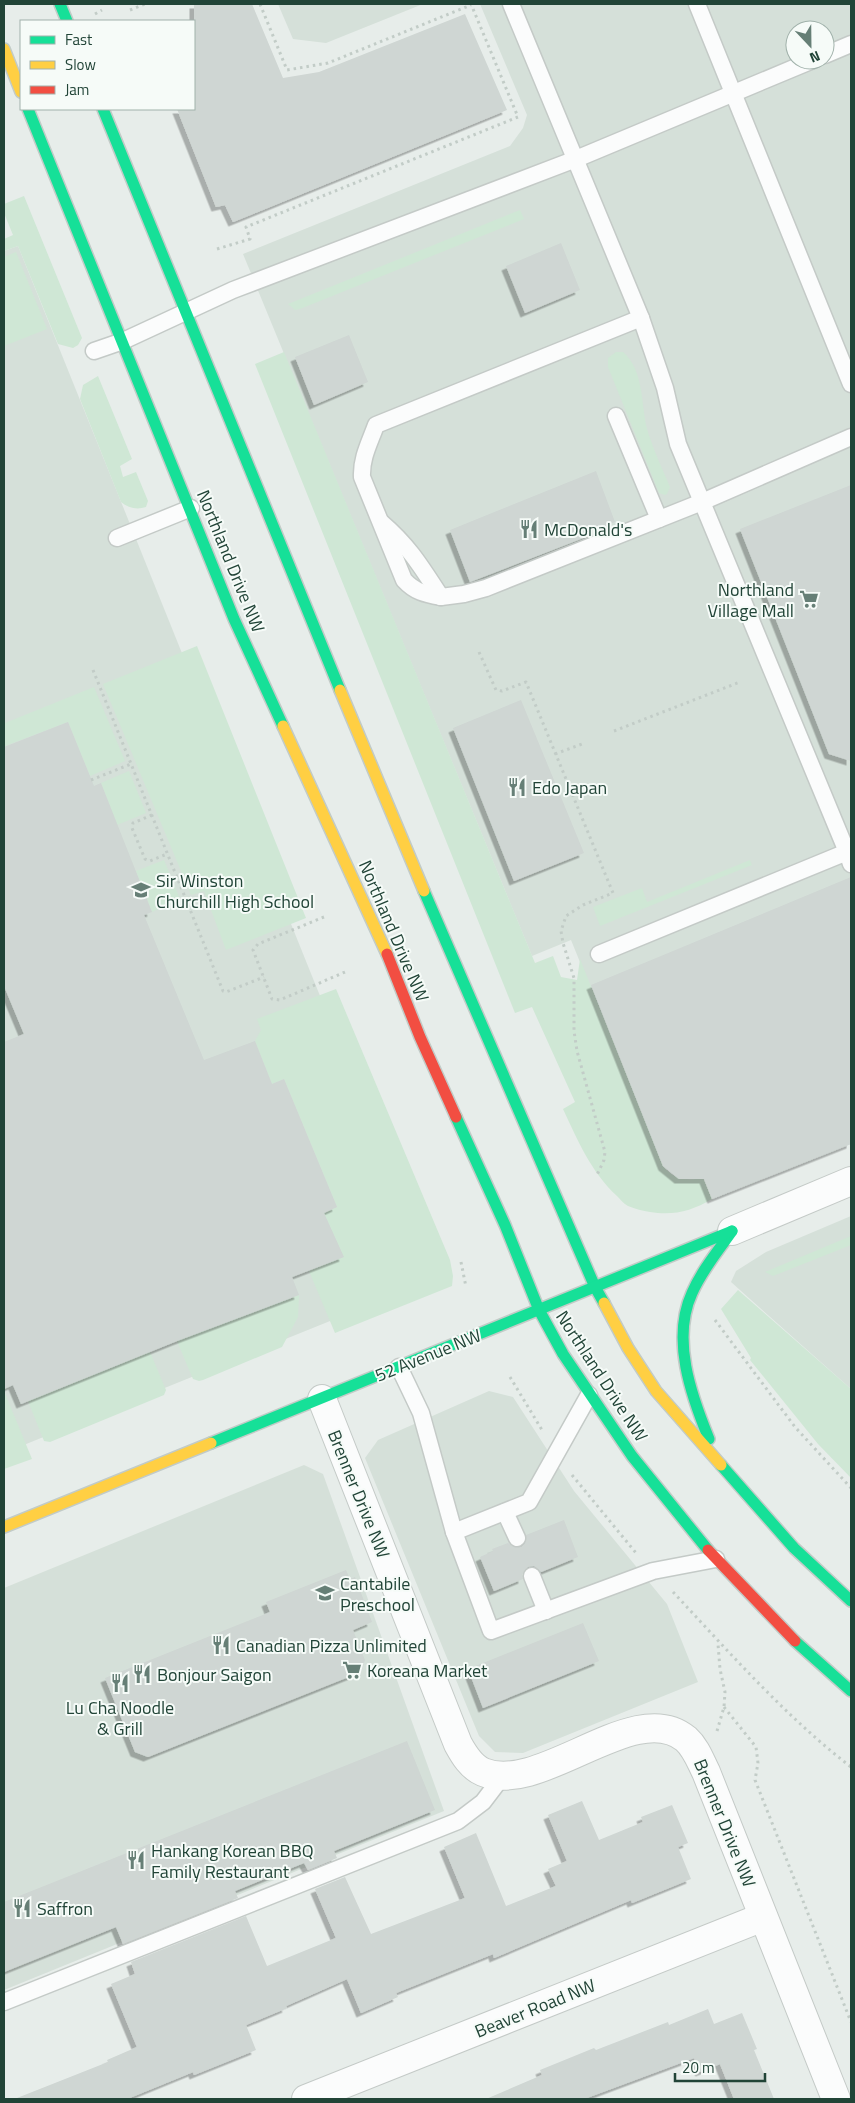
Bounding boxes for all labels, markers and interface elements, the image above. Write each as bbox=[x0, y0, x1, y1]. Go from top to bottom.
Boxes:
legend bbox=[20, 20, 195, 110]
north arrow bbox=[785, 20, 835, 70]
text: Fast bbox=[65, 28, 93, 51]
text: N bbox=[807, 46, 823, 69]
text: Slow bbox=[65, 53, 96, 76]
text: Jam bbox=[65, 78, 89, 101]
street label: Northland Drive NW bbox=[190, 486, 272, 636]
place label: McDonald's bbox=[544, 516, 632, 543]
restaurant icon: McDonald's bbox=[518, 518, 540, 540]
place label: Northland Village Mall bbox=[707, 576, 794, 624]
supermarket icon: Northland Village Mall bbox=[798, 588, 820, 610]
place label: Edo Japan bbox=[532, 774, 607, 801]
restaurant icon: Edo Japan bbox=[506, 776, 528, 798]
street label: Northland Drive NW bbox=[352, 856, 436, 1006]
place label: Sir Winston Churchill High School bbox=[156, 867, 314, 915]
school or university icon: Sir Winston Churchill High School bbox=[130, 879, 152, 901]
street label: Northland Drive NW bbox=[549, 1305, 655, 1447]
street label: 52 Avenue NW bbox=[371, 1321, 485, 1389]
street label: Brenner Drive NW bbox=[321, 1426, 397, 1562]
place label: Cantabile Preschool bbox=[340, 1570, 415, 1618]
school or university icon: Cantabile Preschool bbox=[314, 1582, 336, 1604]
place label: Canadian Pizza Unlimited bbox=[236, 1632, 427, 1659]
restaurant icon: Canadian Pizza Unlimited bbox=[210, 1634, 232, 1656]
place label: Koreana Market bbox=[367, 1657, 488, 1684]
supermarket icon: Koreana Market bbox=[341, 1659, 363, 1681]
place label: Bonjour Saigon bbox=[157, 1661, 272, 1688]
restaurant icon: Bonjour Saigon bbox=[131, 1663, 153, 1685]
restaurant icon: Lu Cha Noodle & Grill bbox=[109, 1672, 131, 1694]
place label: Lu Cha Noodle & Grill bbox=[66, 1694, 174, 1742]
street label: Brenner Drive NW bbox=[687, 1755, 763, 1891]
place label: Hankang Korean BBQ Family Restaurant bbox=[151, 1837, 314, 1885]
restaurant icon: Hankang Korean BBQ Family Restaurant bbox=[125, 1849, 147, 1871]
place label: Saffron bbox=[37, 1895, 93, 1922]
restaurant icon: Saffron bbox=[11, 1897, 33, 1919]
street label: Beaver Road NW bbox=[471, 1972, 599, 2044]
scale bar bbox=[675, 2050, 765, 2082]
text: 20 m bbox=[682, 2056, 715, 2079]

